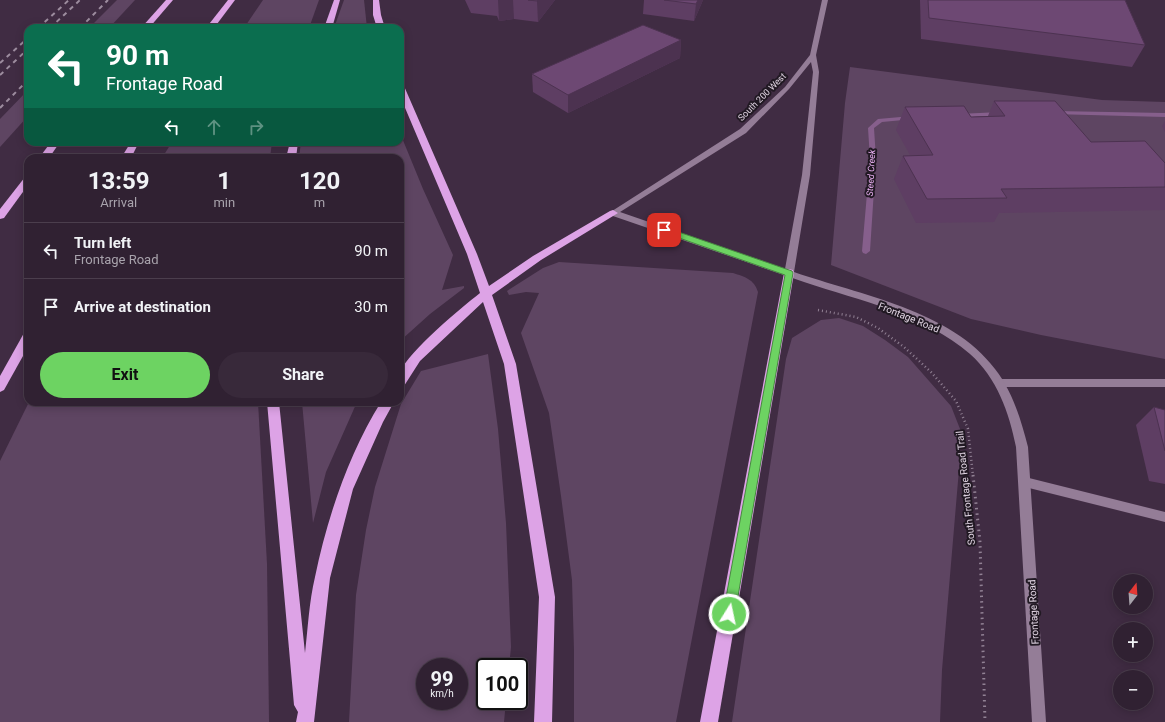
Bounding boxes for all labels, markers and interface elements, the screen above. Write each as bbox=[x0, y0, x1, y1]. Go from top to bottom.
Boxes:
text: 90 m bbox=[106, 39, 169, 72]
icon: left bbox=[40, 40, 92, 92]
street label: South 200 West bbox=[736, 71, 788, 123]
text: Frontage Road bbox=[106, 73, 223, 94]
icon: left bbox=[161, 116, 183, 138]
icon: ahead bbox=[203, 116, 225, 138]
icon: right bbox=[245, 116, 267, 138]
water label: Steed Creek bbox=[865, 149, 877, 197]
text: 13:59 bbox=[88, 167, 150, 195]
text: 1 bbox=[217, 167, 231, 195]
text: 120 bbox=[299, 167, 340, 195]
text: Arrival bbox=[100, 195, 137, 210]
text: min bbox=[213, 195, 235, 210]
text: m bbox=[314, 195, 325, 210]
pin bbox=[647, 213, 681, 247]
icon: arrive bbox=[653, 219, 675, 241]
text: Turn left bbox=[74, 234, 131, 252]
icon: left bbox=[40, 240, 62, 262]
text: 90 m bbox=[354, 242, 388, 260]
text: Frontage Road bbox=[74, 252, 158, 267]
icon: arrive bbox=[40, 296, 62, 318]
text: Arrive at destination bbox=[74, 298, 211, 316]
text: 30 m bbox=[354, 298, 388, 316]
street label: Frontage Road bbox=[877, 300, 941, 335]
button: Exit bbox=[40, 352, 210, 398]
button: Share bbox=[218, 352, 388, 398]
street label: South Frontage Road Trail bbox=[954, 430, 977, 546]
north arrow bbox=[1113, 574, 1153, 614]
map controls bbox=[1113, 574, 1153, 710]
street label: Frontage Road bbox=[1026, 579, 1041, 645]
position arrow bbox=[708, 593, 750, 635]
button: + bbox=[1113, 622, 1153, 662]
speed limit sign: 100 bbox=[476, 658, 528, 710]
text: 99 bbox=[431, 667, 453, 691]
button: − bbox=[1113, 670, 1153, 710]
text: km/h bbox=[430, 688, 454, 699]

